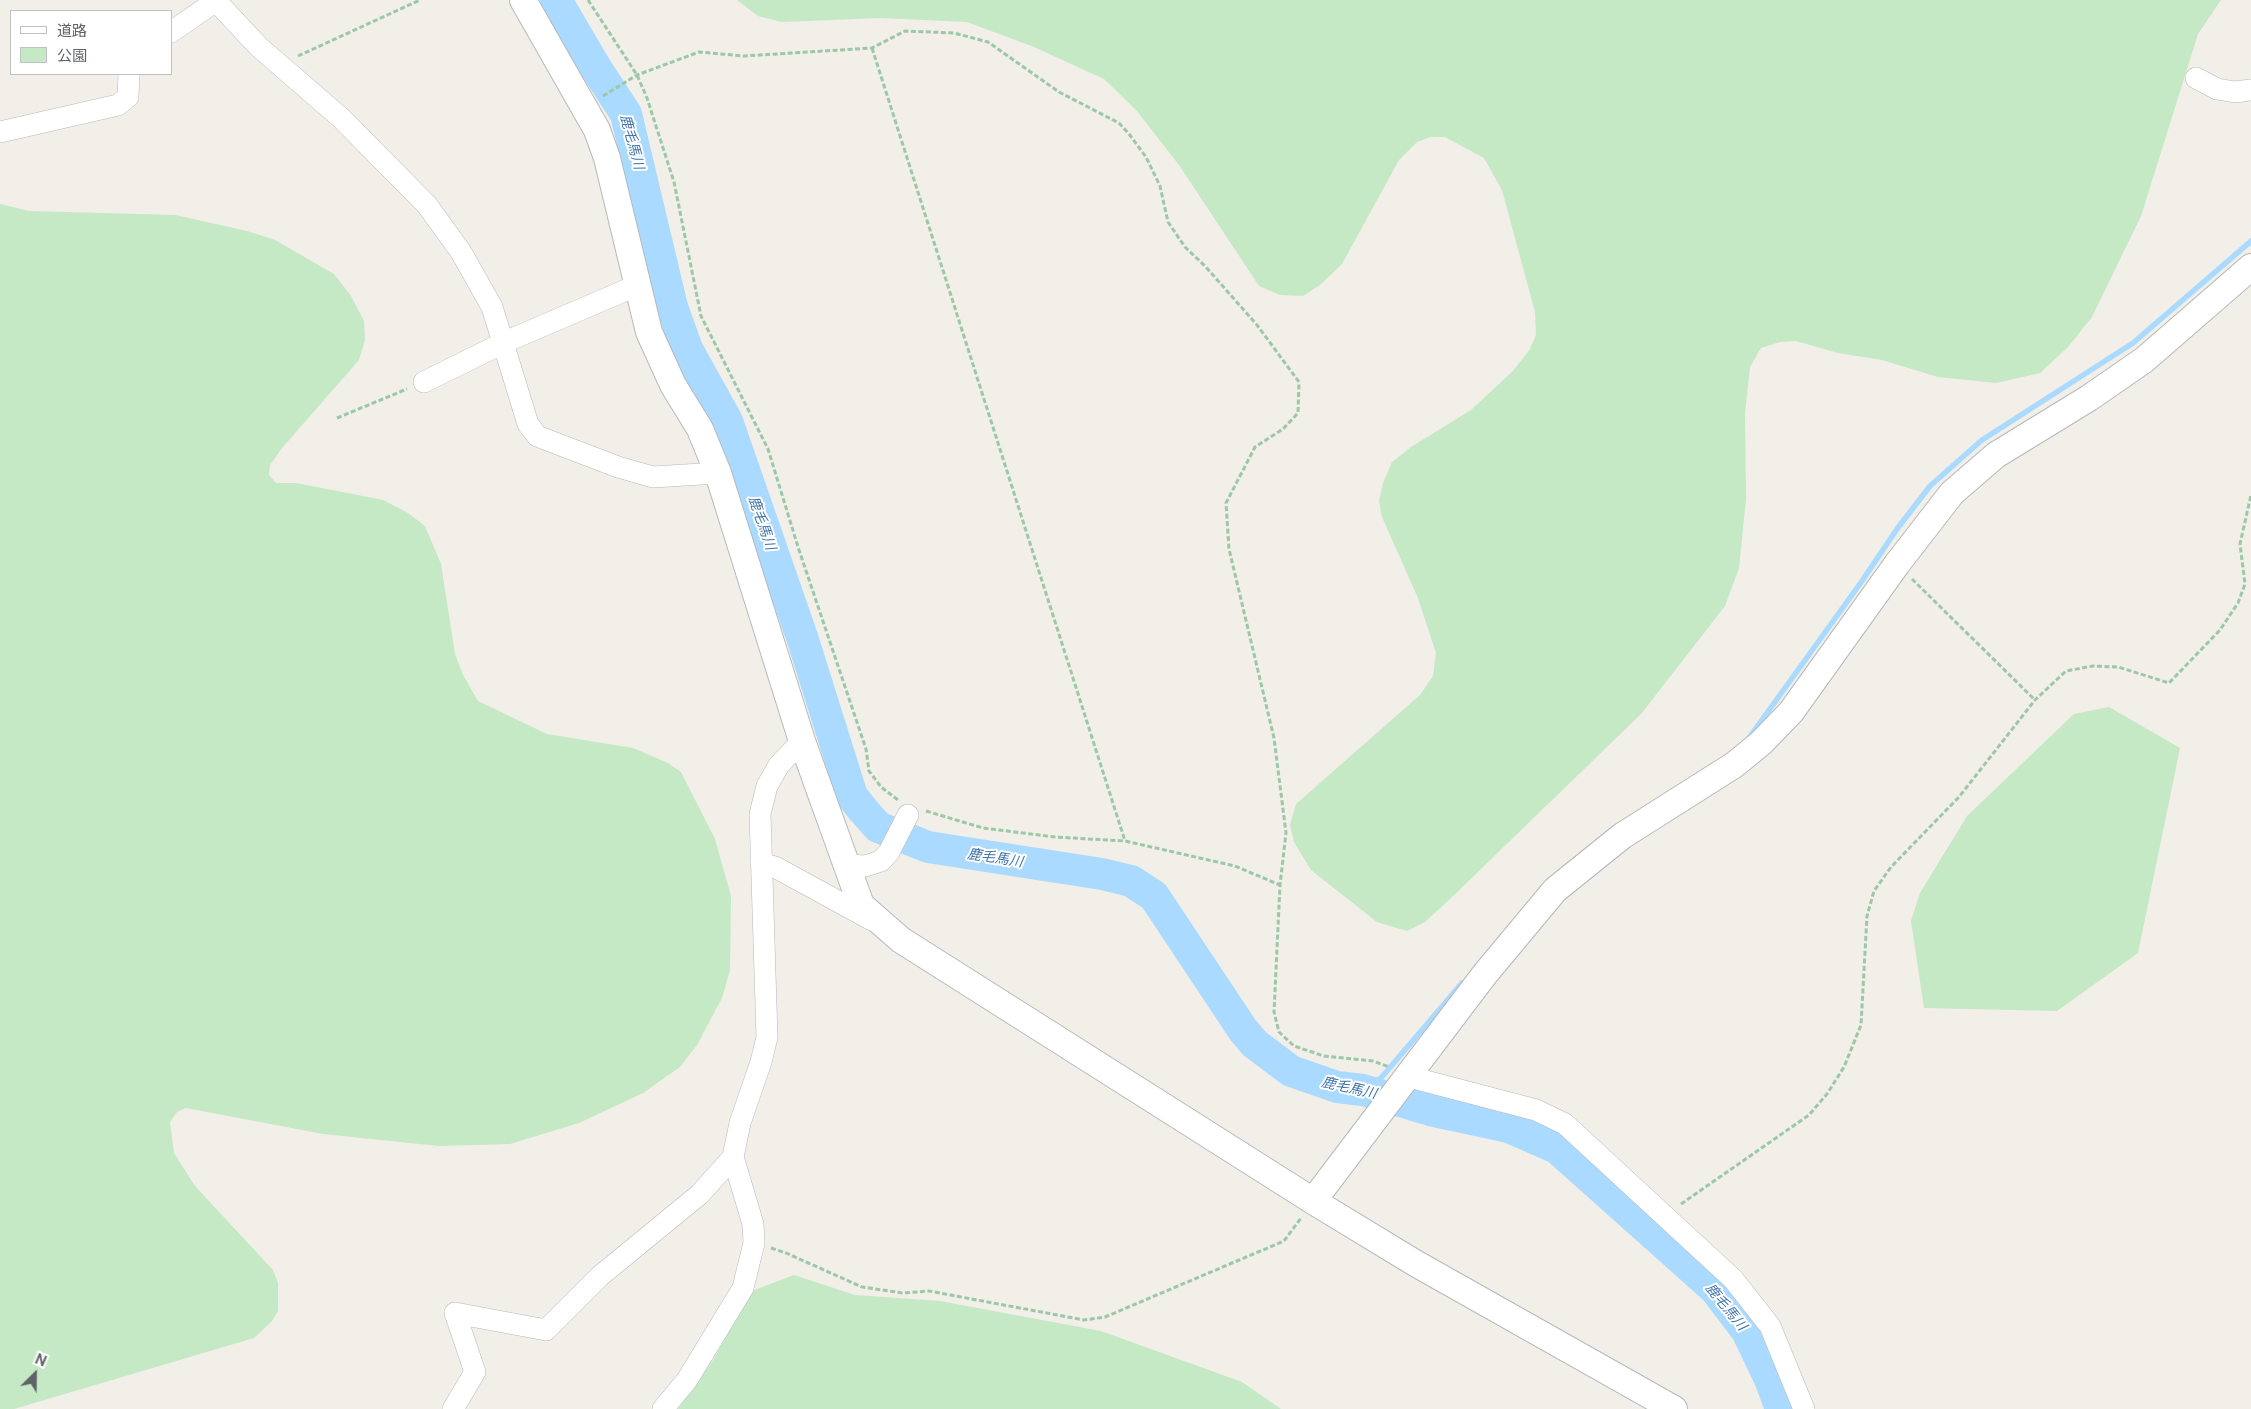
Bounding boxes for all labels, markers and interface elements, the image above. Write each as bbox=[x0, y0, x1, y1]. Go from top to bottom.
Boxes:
legend bbox=[10, 10, 172, 75]
text: 道路 bbox=[57, 22, 87, 39]
text: 公園 bbox=[57, 47, 87, 64]
water label: 鹿毛馬川 bbox=[617, 113, 647, 171]
water label: 鹿毛馬川 bbox=[745, 494, 779, 552]
water label: 鹿毛馬川 bbox=[966, 845, 1024, 871]
water label: 鹿毛馬川 bbox=[1320, 1074, 1378, 1102]
water label: 鹿毛馬川 bbox=[1702, 1280, 1750, 1334]
north arrow bbox=[10, 1349, 60, 1399]
text: N bbox=[33, 1351, 49, 1370]

